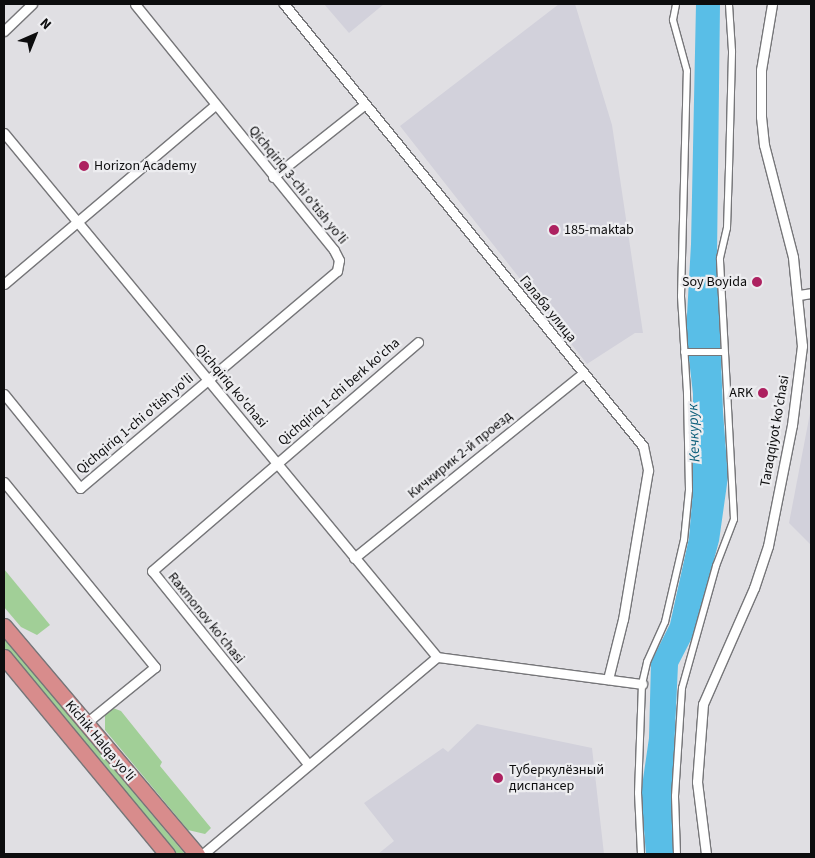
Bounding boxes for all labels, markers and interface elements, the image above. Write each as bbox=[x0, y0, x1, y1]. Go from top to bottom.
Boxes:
north arrow bbox=[10, 10, 60, 60]
text: N bbox=[35, 14, 56, 35]
street label: Qichqiriq 3-chi o'tish yo'li bbox=[245, 122, 351, 248]
place label: Horizon Academy bbox=[94, 158, 197, 174]
marker: Horizon Academy bbox=[78, 160, 90, 172]
place label: 185-maktab bbox=[564, 222, 634, 238]
marker: 185-maktab bbox=[548, 224, 560, 236]
street label: Галаба улица bbox=[516, 272, 580, 346]
place label: Soy Boyida bbox=[682, 274, 747, 290]
marker: Soy Boyida bbox=[751, 276, 763, 288]
street label: Qichqiriq 1-chi berk ko'cha bbox=[275, 335, 403, 449]
street label: Qichqiriq ko'chasi bbox=[191, 341, 271, 431]
street label: Qichqiriq 1-chi o'tish yo'li bbox=[73, 370, 197, 478]
street label: Taraqqiyot ko'chasi bbox=[757, 374, 793, 488]
place label: ARK bbox=[729, 385, 753, 401]
marker: ARK bbox=[757, 387, 769, 399]
water label: Кечкурук bbox=[684, 403, 704, 463]
street label: Кичкирик 2-й проезд bbox=[404, 408, 516, 502]
street label: Raxmonov ko'chasi bbox=[164, 569, 248, 667]
street label: Kichik Halqa yo'li bbox=[61, 697, 139, 785]
place label: Туберкулёзный диспансер bbox=[509, 762, 604, 794]
marker: Туберкулёзный диспансер bbox=[491, 771, 505, 785]

